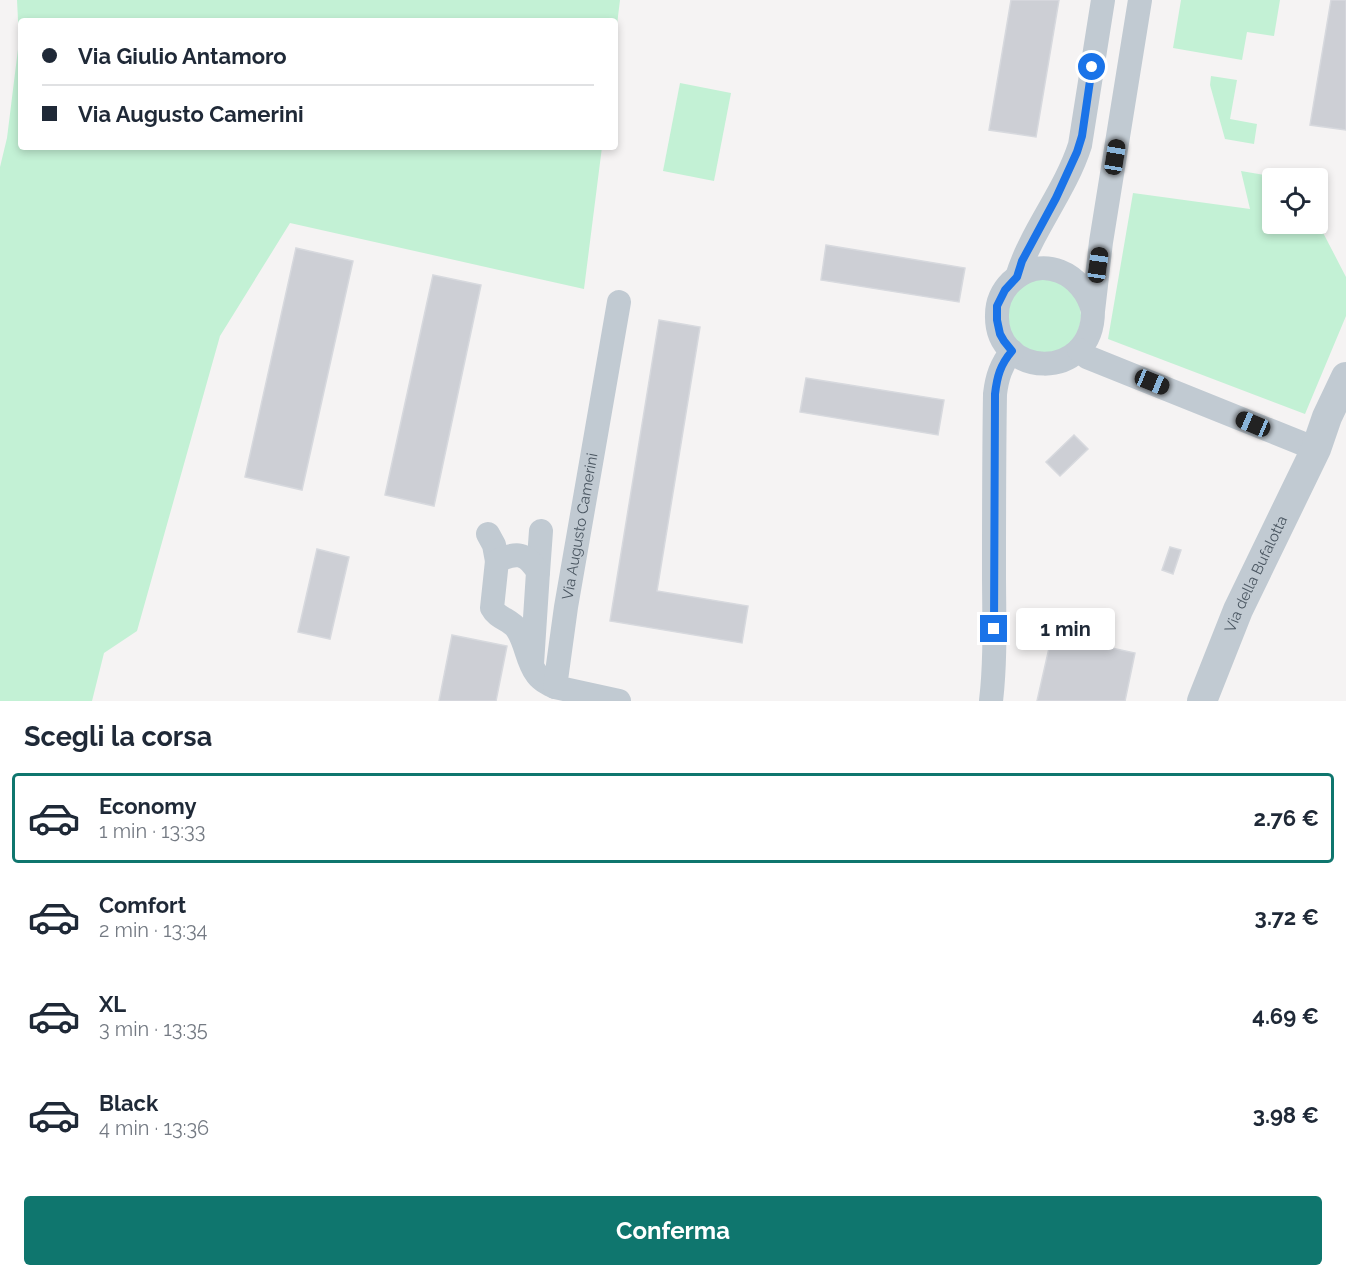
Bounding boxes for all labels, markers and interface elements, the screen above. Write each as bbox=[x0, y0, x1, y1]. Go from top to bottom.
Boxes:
text: Via Giulio Antamoro bbox=[78, 43, 287, 69]
route start bbox=[1078, 53, 1105, 80]
text: Via Augusto Camerini bbox=[78, 101, 304, 127]
car bbox=[1103, 138, 1127, 176]
map controls bbox=[1262, 168, 1328, 234]
button: locate bbox=[1262, 168, 1328, 234]
car bbox=[1087, 246, 1109, 284]
car bbox=[1132, 367, 1172, 397]
car bbox=[1233, 409, 1273, 439]
street label: Via Augusto Camerini bbox=[558, 452, 602, 601]
street label: Via della Bufalotta bbox=[1221, 513, 1291, 635]
callout: 1 min bbox=[1015, 608, 1114, 650]
route end bbox=[980, 615, 1007, 642]
text: 1 min bbox=[1040, 617, 1091, 641]
text: Scegli la corsa bbox=[24, 721, 212, 752]
icon: car bbox=[27, 791, 81, 845]
text: Economy bbox=[99, 793, 197, 819]
text: 2.76 € bbox=[1254, 805, 1319, 831]
text: 1 min · 13:33 bbox=[99, 819, 205, 843]
icon: car bbox=[27, 890, 81, 944]
text: Comfort bbox=[99, 892, 186, 918]
text: 3.72 € bbox=[1255, 904, 1319, 930]
text: 2 min · 13:34 bbox=[99, 918, 208, 942]
icon: car bbox=[27, 989, 81, 1043]
text: XL bbox=[99, 991, 126, 1017]
text: 4.69 € bbox=[1252, 1003, 1319, 1029]
text: 3 min · 13:35 bbox=[99, 1017, 208, 1041]
icon: car bbox=[27, 1088, 81, 1142]
text: Black bbox=[99, 1090, 158, 1116]
text: 3.98 € bbox=[1253, 1102, 1319, 1128]
text: 4 min · 13:36 bbox=[99, 1116, 209, 1140]
button: Conferma bbox=[24, 1196, 1322, 1265]

